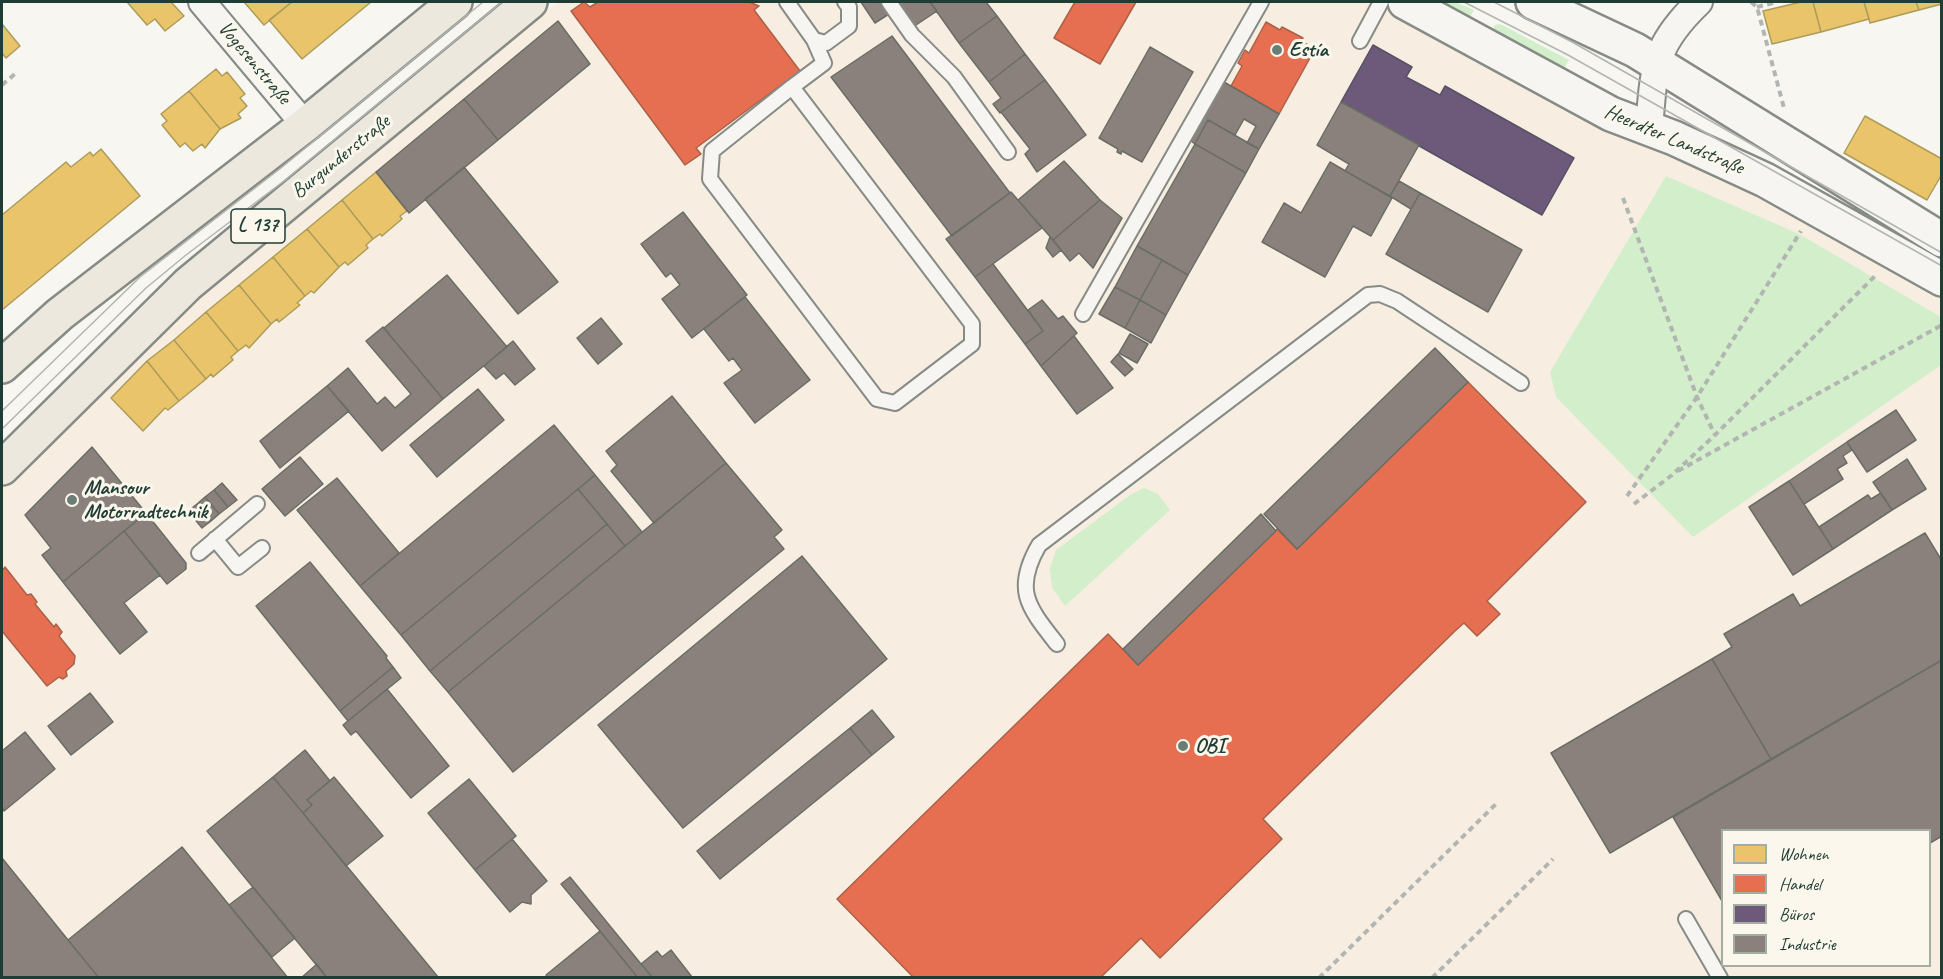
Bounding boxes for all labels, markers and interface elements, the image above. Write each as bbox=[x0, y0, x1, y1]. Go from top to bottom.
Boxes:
street label: Vogesenstraße bbox=[212, 16, 296, 110]
place label: Estía bbox=[1289, 37, 1328, 63]
marker: Estía bbox=[1270, 43, 1284, 57]
street label: Heerdter Landstraße bbox=[1601, 99, 1747, 181]
street label: Burgunderstraße bbox=[287, 110, 395, 204]
road number: L 137 bbox=[231, 209, 285, 243]
place label: Mansour Motorradtechnik bbox=[84, 475, 207, 525]
marker: Mansour Motorradtechnik bbox=[65, 493, 79, 507]
place label: OBI bbox=[1195, 733, 1225, 759]
marker: OBI bbox=[1176, 739, 1190, 753]
legend bbox=[1721, 829, 1931, 967]
text: Wohnen bbox=[1779, 843, 1829, 865]
text: Handel bbox=[1779, 873, 1821, 895]
text: Büros bbox=[1779, 903, 1814, 925]
text: Industrie bbox=[1779, 933, 1836, 955]

